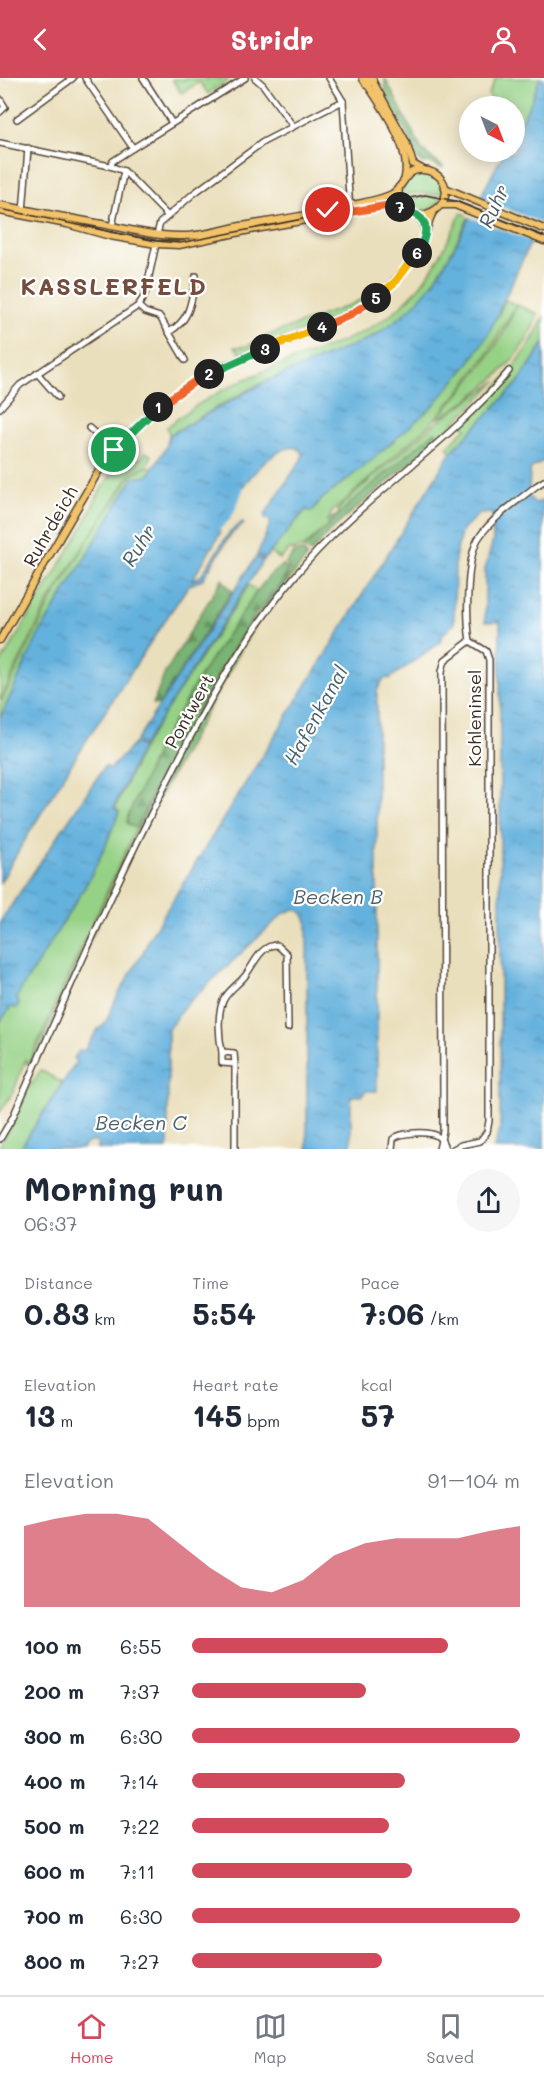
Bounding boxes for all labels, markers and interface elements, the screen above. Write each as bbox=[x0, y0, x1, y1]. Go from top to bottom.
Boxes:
text: Stridr bbox=[230, 22, 314, 57]
icon: back bbox=[24, 23, 57, 56]
icon: person bbox=[487, 23, 520, 56]
north arrow bbox=[459, 96, 525, 162]
map controls bbox=[459, 96, 525, 162]
water label: Ruhr bbox=[472, 180, 514, 232]
pin bbox=[302, 184, 353, 235]
pin: 7 bbox=[385, 192, 415, 222]
icon: check bbox=[311, 193, 344, 226]
text: 7 bbox=[396, 196, 404, 217]
pin: 6 bbox=[402, 238, 432, 268]
text: 6 bbox=[412, 242, 422, 263]
district label: KASSLERFELD bbox=[21, 270, 207, 301]
pin: 5 bbox=[361, 283, 391, 313]
text: 5 bbox=[371, 287, 381, 308]
pin: 4 bbox=[307, 312, 337, 342]
text: 4 bbox=[317, 316, 327, 337]
pin: 3 bbox=[250, 334, 280, 364]
text: 3 bbox=[260, 338, 270, 359]
pin: 2 bbox=[194, 359, 224, 389]
text: 2 bbox=[205, 363, 213, 384]
pin: 1 bbox=[143, 392, 173, 422]
text: 1 bbox=[154, 396, 162, 417]
pin bbox=[88, 424, 139, 475]
icon: arrive bbox=[97, 433, 130, 466]
street label: Ruhrdeich bbox=[17, 481, 83, 571]
water label: Ruhr bbox=[115, 519, 161, 571]
water label: Hafenkanal bbox=[277, 661, 353, 769]
street label: Pontwert bbox=[159, 669, 219, 753]
street label: Kohleninsel bbox=[462, 669, 486, 767]
water label: Becken B bbox=[293, 883, 383, 909]
water label: Becken C bbox=[95, 1109, 187, 1135]
text: Morning run bbox=[24, 1166, 224, 1209]
button: share bbox=[457, 1169, 520, 1232]
text: 06:37 bbox=[24, 1210, 77, 1236]
text: Distance bbox=[24, 1272, 93, 1293]
text: Time bbox=[192, 1272, 229, 1293]
text: Pace bbox=[361, 1272, 400, 1293]
text: 0.83 bbox=[24, 1293, 89, 1333]
text: 5:54 bbox=[192, 1293, 256, 1333]
text: 7:06 bbox=[361, 1293, 424, 1333]
text: km bbox=[89, 1308, 116, 1329]
text: /km bbox=[424, 1308, 459, 1329]
text: Elevation bbox=[24, 1374, 96, 1395]
text: Heart rate bbox=[192, 1374, 279, 1395]
text: kcal bbox=[361, 1374, 393, 1395]
text: 13 bbox=[24, 1395, 55, 1435]
text: 145 bbox=[192, 1395, 242, 1435]
text: 57 bbox=[361, 1395, 395, 1435]
text: m bbox=[55, 1410, 73, 1431]
text: bpm bbox=[242, 1410, 280, 1431]
text: Elevation bbox=[24, 1467, 114, 1493]
text: 91–104 m bbox=[428, 1467, 520, 1493]
text: 100 m bbox=[24, 1633, 82, 1659]
text: 6:55 bbox=[120, 1633, 162, 1659]
text: 200 m bbox=[24, 1678, 84, 1704]
text: 7:37 bbox=[120, 1678, 160, 1704]
text: 300 m bbox=[24, 1723, 85, 1749]
text: 6:30 bbox=[120, 1723, 162, 1749]
text: 400 m bbox=[24, 1768, 85, 1794]
text: 7:14 bbox=[120, 1768, 158, 1794]
text: 500 m bbox=[24, 1813, 84, 1839]
text: 7:22 bbox=[120, 1813, 160, 1839]
text: 600 m bbox=[24, 1858, 85, 1884]
text: 7:11 bbox=[120, 1858, 155, 1884]
text: 700 m bbox=[24, 1903, 84, 1929]
text: 6:30 bbox=[120, 1903, 162, 1929]
text: 800 m bbox=[24, 1948, 85, 1974]
text: 7:27 bbox=[120, 1948, 160, 1974]
tab: Home bbox=[70, 2010, 114, 2067]
tab: Map bbox=[254, 2010, 287, 2067]
tab: Saved bbox=[426, 2010, 474, 2067]

